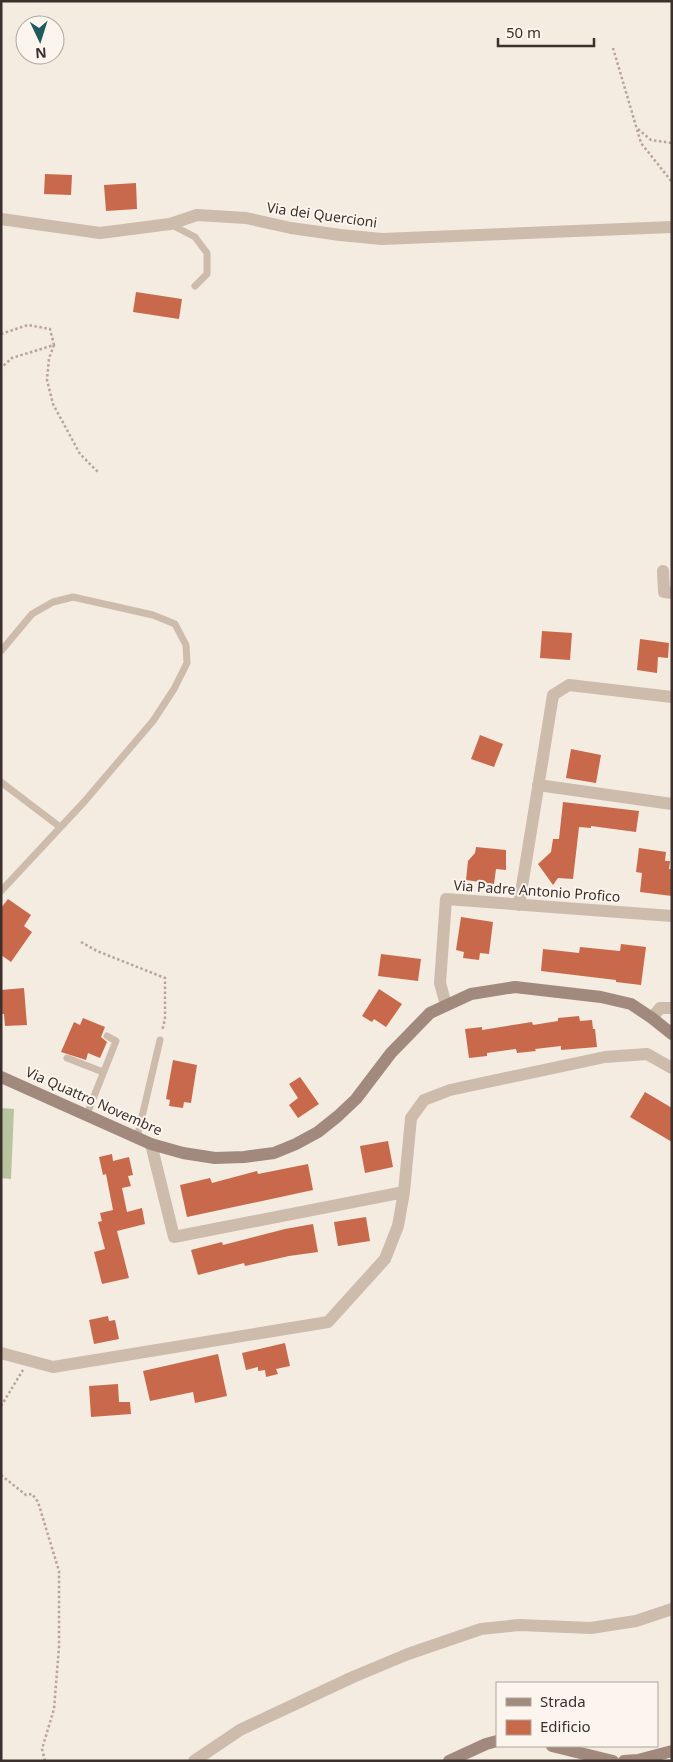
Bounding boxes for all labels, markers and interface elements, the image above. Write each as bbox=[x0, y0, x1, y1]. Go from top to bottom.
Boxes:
north arrow bbox=[15, 15, 65, 65]
scale bar bbox=[498, 15, 594, 47]
text: 50 m bbox=[506, 22, 541, 42]
text: N bbox=[35, 44, 47, 63]
street label: Via dei Quercioni bbox=[266, 197, 379, 232]
street label: Via Padre Antonio Profico bbox=[453, 875, 621, 906]
street label: Via Quattro Novembre bbox=[23, 1062, 166, 1139]
legend bbox=[496, 1682, 658, 1747]
text: Strada bbox=[540, 1691, 586, 1711]
text: Edificio bbox=[540, 1716, 591, 1736]

